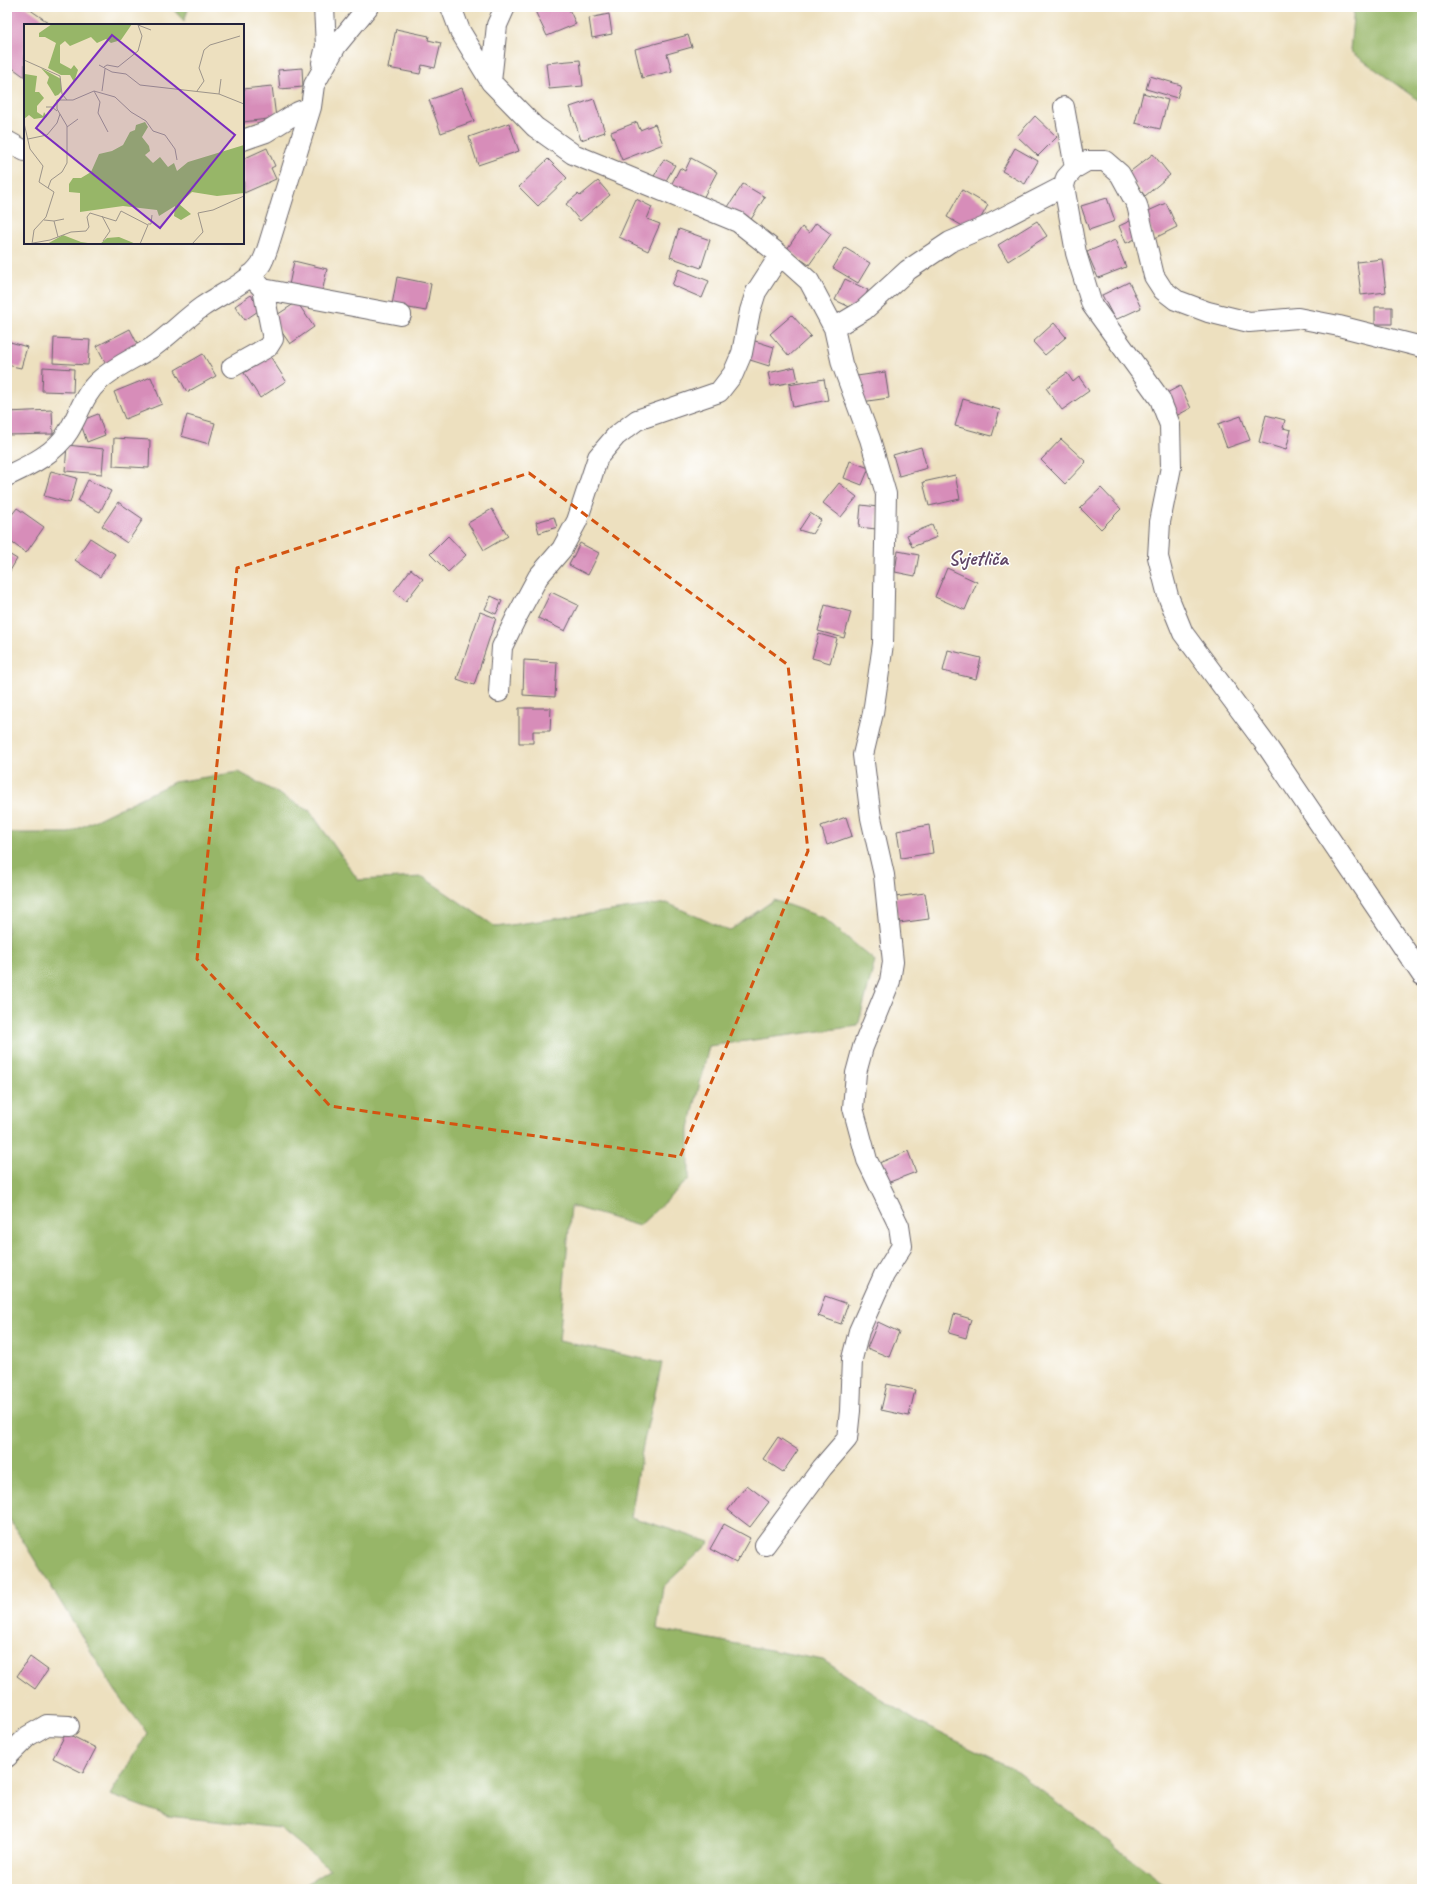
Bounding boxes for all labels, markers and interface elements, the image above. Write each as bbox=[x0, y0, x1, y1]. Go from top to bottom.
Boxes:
inset map bbox=[24, 24, 244, 244]
district label: Svjetliča bbox=[948, 545, 1009, 571]

